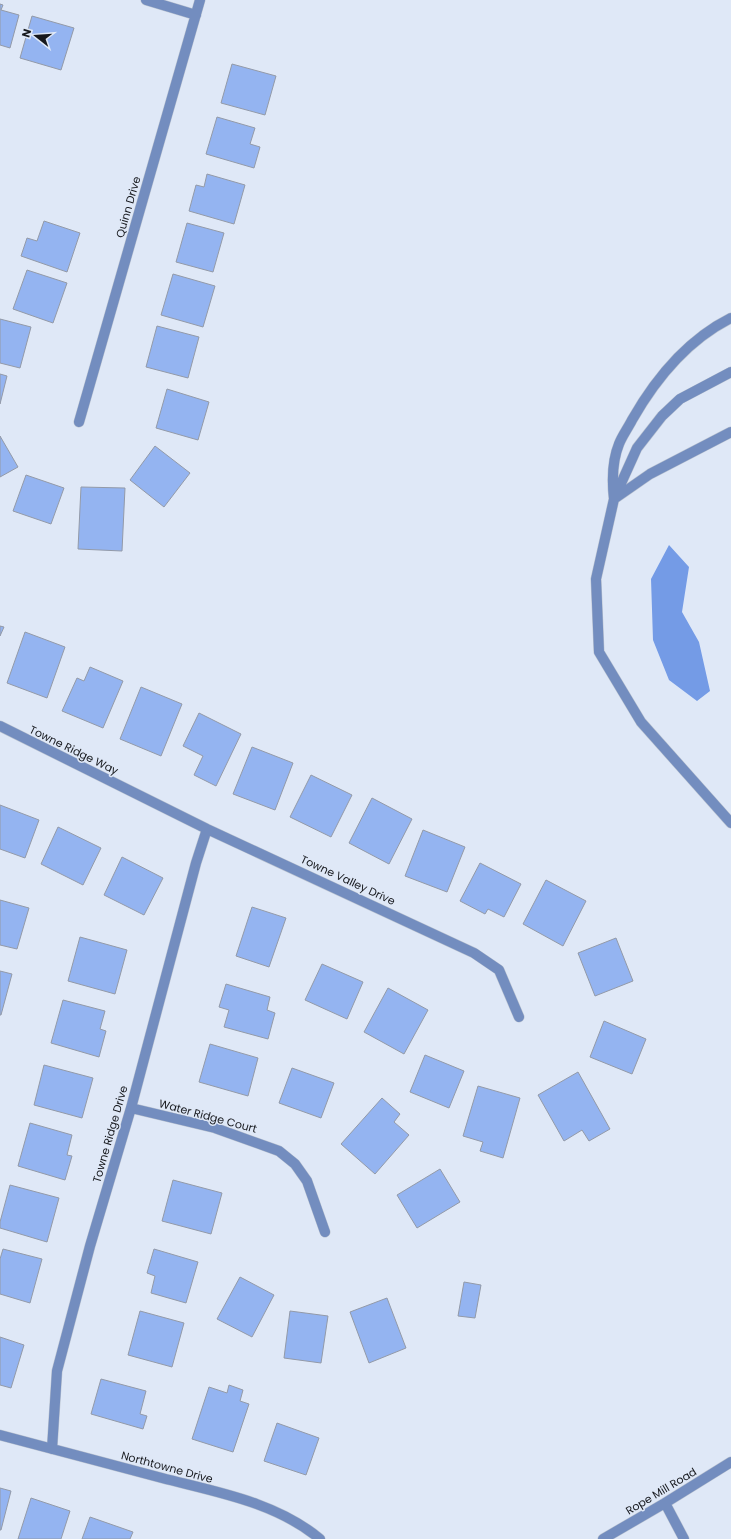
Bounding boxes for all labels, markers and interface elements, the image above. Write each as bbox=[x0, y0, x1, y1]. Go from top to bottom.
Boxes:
north arrow bbox=[16, 16, 56, 56]
text: N bbox=[18, 27, 35, 39]
street label: Quinn Drive bbox=[112, 174, 144, 239]
street label: Towne Ridge Way bbox=[27, 722, 122, 779]
street label: Towne Valley Drive bbox=[298, 851, 398, 909]
street label: Towne Ridge Drive bbox=[88, 1083, 132, 1184]
street label: Water Ridge Court bbox=[157, 1095, 259, 1137]
street label: Northtowne Drive bbox=[119, 1447, 215, 1487]
street label: Rope Mill Road bbox=[623, 1464, 699, 1518]

